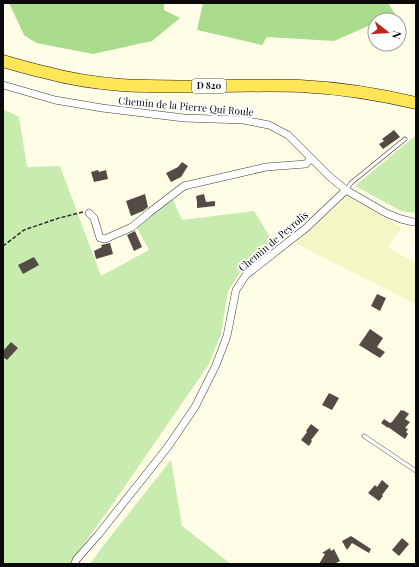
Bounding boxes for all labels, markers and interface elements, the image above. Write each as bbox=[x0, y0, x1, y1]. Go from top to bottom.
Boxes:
north arrow bbox=[367, 12, 407, 52]
text: N bbox=[389, 29, 405, 41]
road number: D 820 bbox=[192, 79, 226, 93]
street label: Chemin de la Pierre Qui Roule bbox=[118, 93, 254, 119]
street label: Chemin de Peyrolis bbox=[235, 208, 311, 274]

